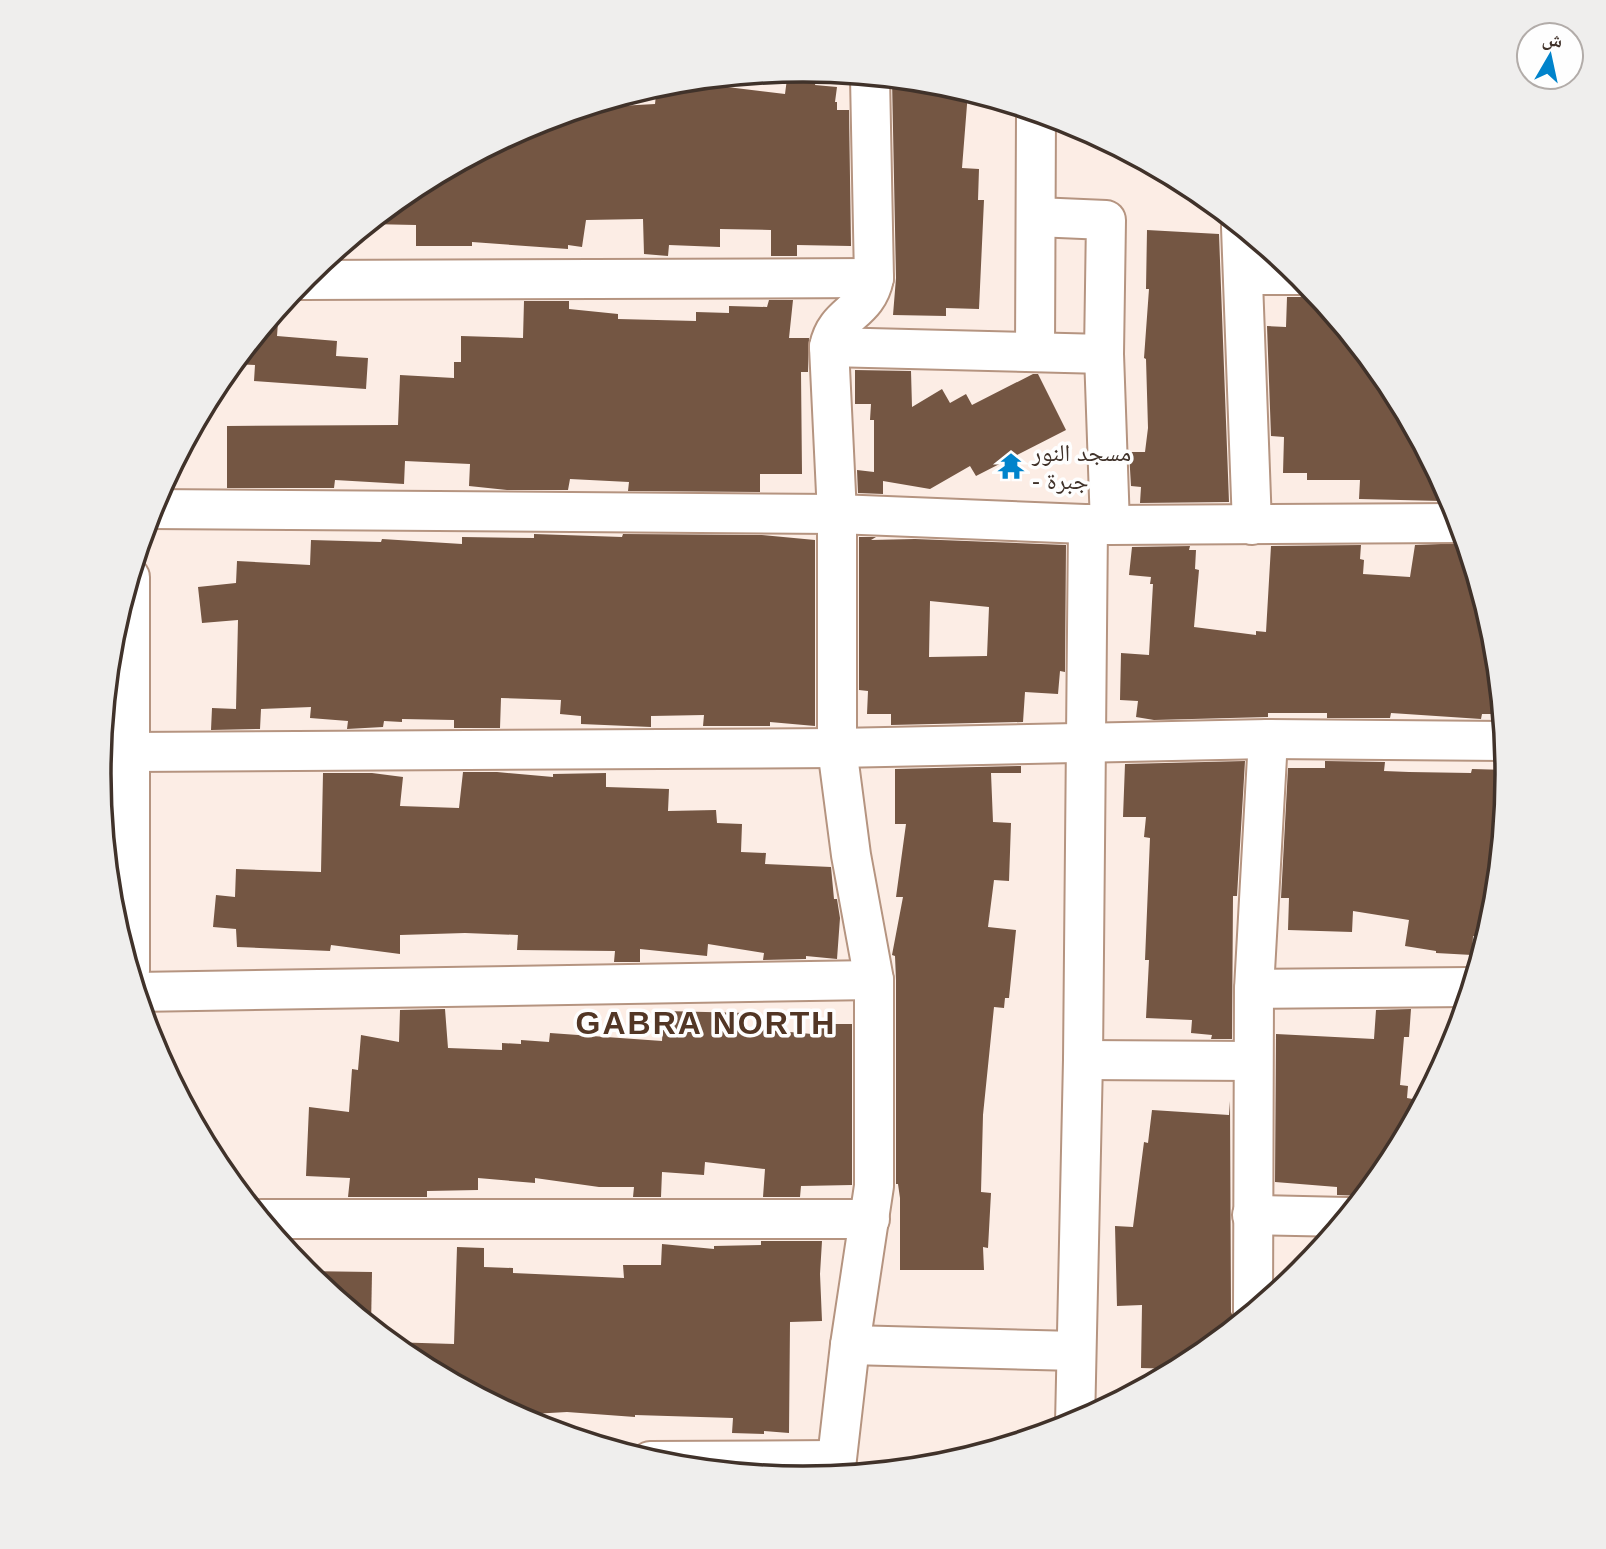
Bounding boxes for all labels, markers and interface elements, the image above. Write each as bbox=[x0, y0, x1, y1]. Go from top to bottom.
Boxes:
north arrow bbox=[1515, 21, 1585, 91]
text: ش bbox=[1541, 28, 1564, 53]
place label: مسجد النور - جبرة bbox=[1031, 439, 1131, 494]
temple icon: مسجد النور - جبرة bbox=[996, 451, 1026, 481]
district label: GABRA NORTH bbox=[576, 1005, 836, 1041]

